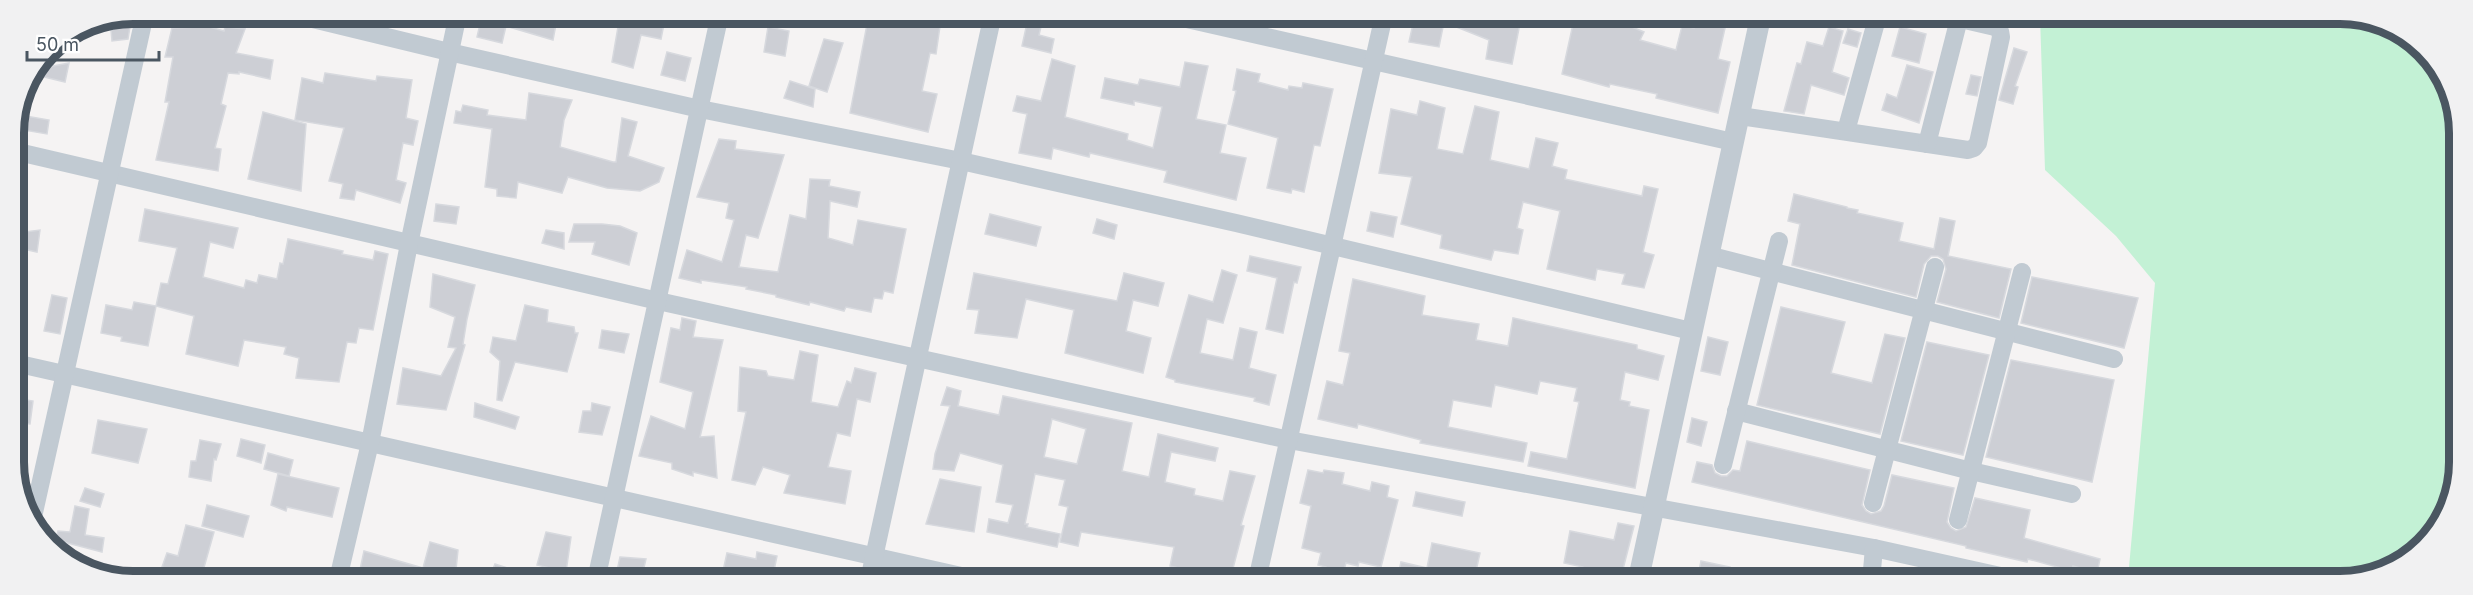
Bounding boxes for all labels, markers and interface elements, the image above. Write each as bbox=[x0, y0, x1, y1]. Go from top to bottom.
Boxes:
scale bar bbox=[27, 24, 159, 62]
text: 50 m bbox=[36, 34, 79, 55]

